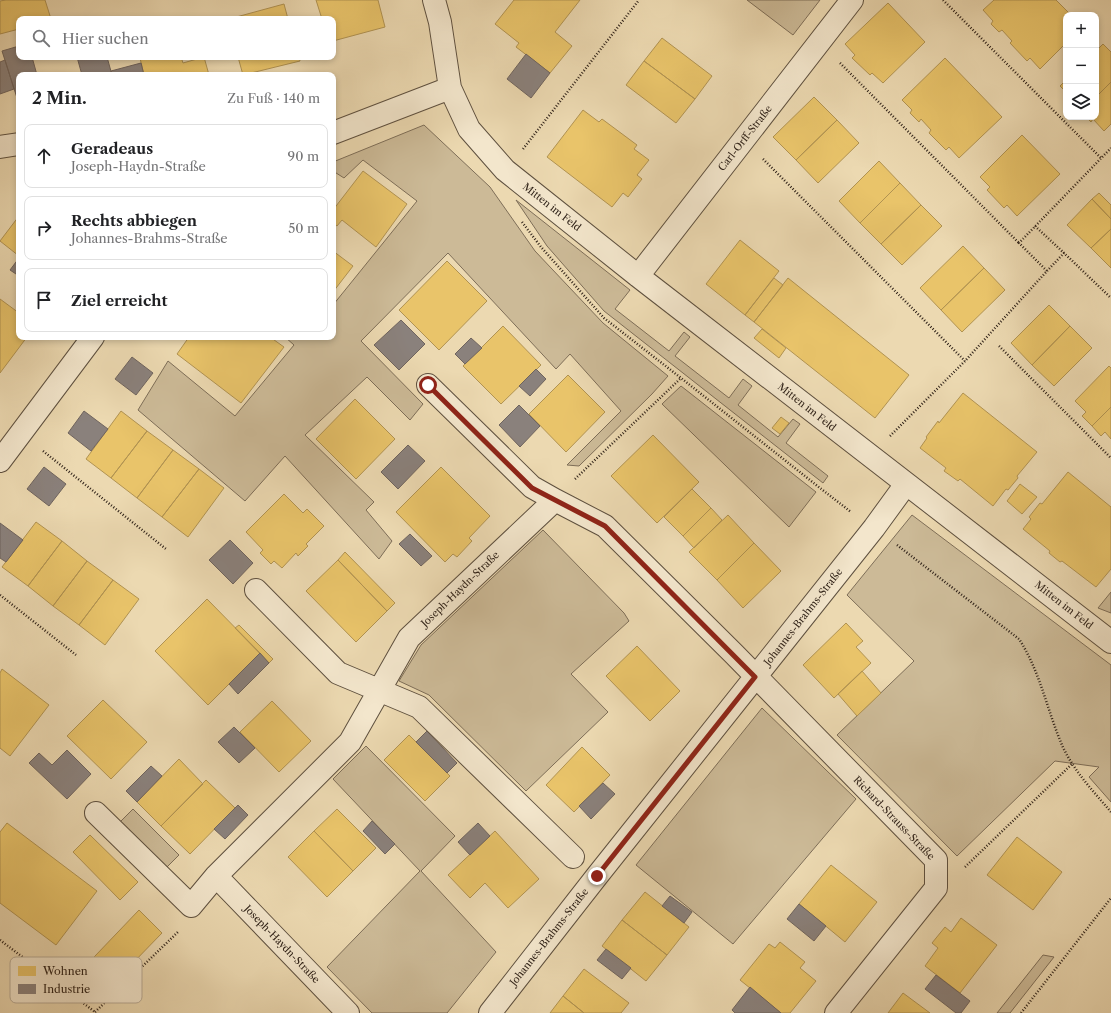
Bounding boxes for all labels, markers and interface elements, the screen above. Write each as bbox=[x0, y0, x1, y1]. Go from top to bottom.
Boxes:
map controls bbox=[1063, 12, 1099, 120]
button: + bbox=[1063, 12, 1099, 48]
search box bbox=[16, 16, 336, 60]
icon: search bbox=[30, 27, 52, 49]
text: Hier suchen bbox=[62, 29, 149, 48]
button: − bbox=[1063, 48, 1099, 84]
button: layers bbox=[1063, 84, 1099, 120]
text: 2 Min. bbox=[32, 88, 87, 108]
text: Zu Fuß · 140 m bbox=[227, 90, 320, 106]
street label: Carl-Orff-Straße bbox=[715, 102, 775, 174]
text: Geradeaus bbox=[71, 139, 153, 158]
icon: ahead bbox=[33, 145, 55, 167]
text: 90 m bbox=[288, 148, 319, 164]
text: Joseph-Haydn-Straße bbox=[71, 158, 206, 174]
street label: Mitten im Feld bbox=[520, 180, 584, 234]
text: Rechts abbiegen bbox=[71, 211, 197, 230]
icon: right bbox=[33, 217, 55, 239]
text: 50 m bbox=[288, 220, 319, 236]
text: Johannes-Brahms-Straße bbox=[71, 230, 228, 246]
icon: arrive bbox=[33, 289, 55, 311]
text: Ziel erreicht bbox=[71, 291, 167, 310]
route start bbox=[419, 376, 437, 394]
street label: Mitten im Feld bbox=[775, 380, 839, 434]
street label: Joseph-Haydn-Straße bbox=[417, 548, 502, 631]
street label: Johannes-Brahms-Straße bbox=[760, 565, 845, 670]
street label: Mitten im Feld bbox=[1032, 578, 1096, 632]
street label: Richard-Strauss-Straße bbox=[850, 773, 938, 863]
route end bbox=[588, 867, 606, 885]
street label: Johannes-Brahms-Straße bbox=[506, 885, 591, 990]
street label: Joseph-Haydn-Straße bbox=[240, 901, 323, 986]
legend bbox=[10, 957, 142, 1003]
text: Wohnen bbox=[42, 964, 88, 978]
text: Industrie bbox=[43, 982, 90, 996]

